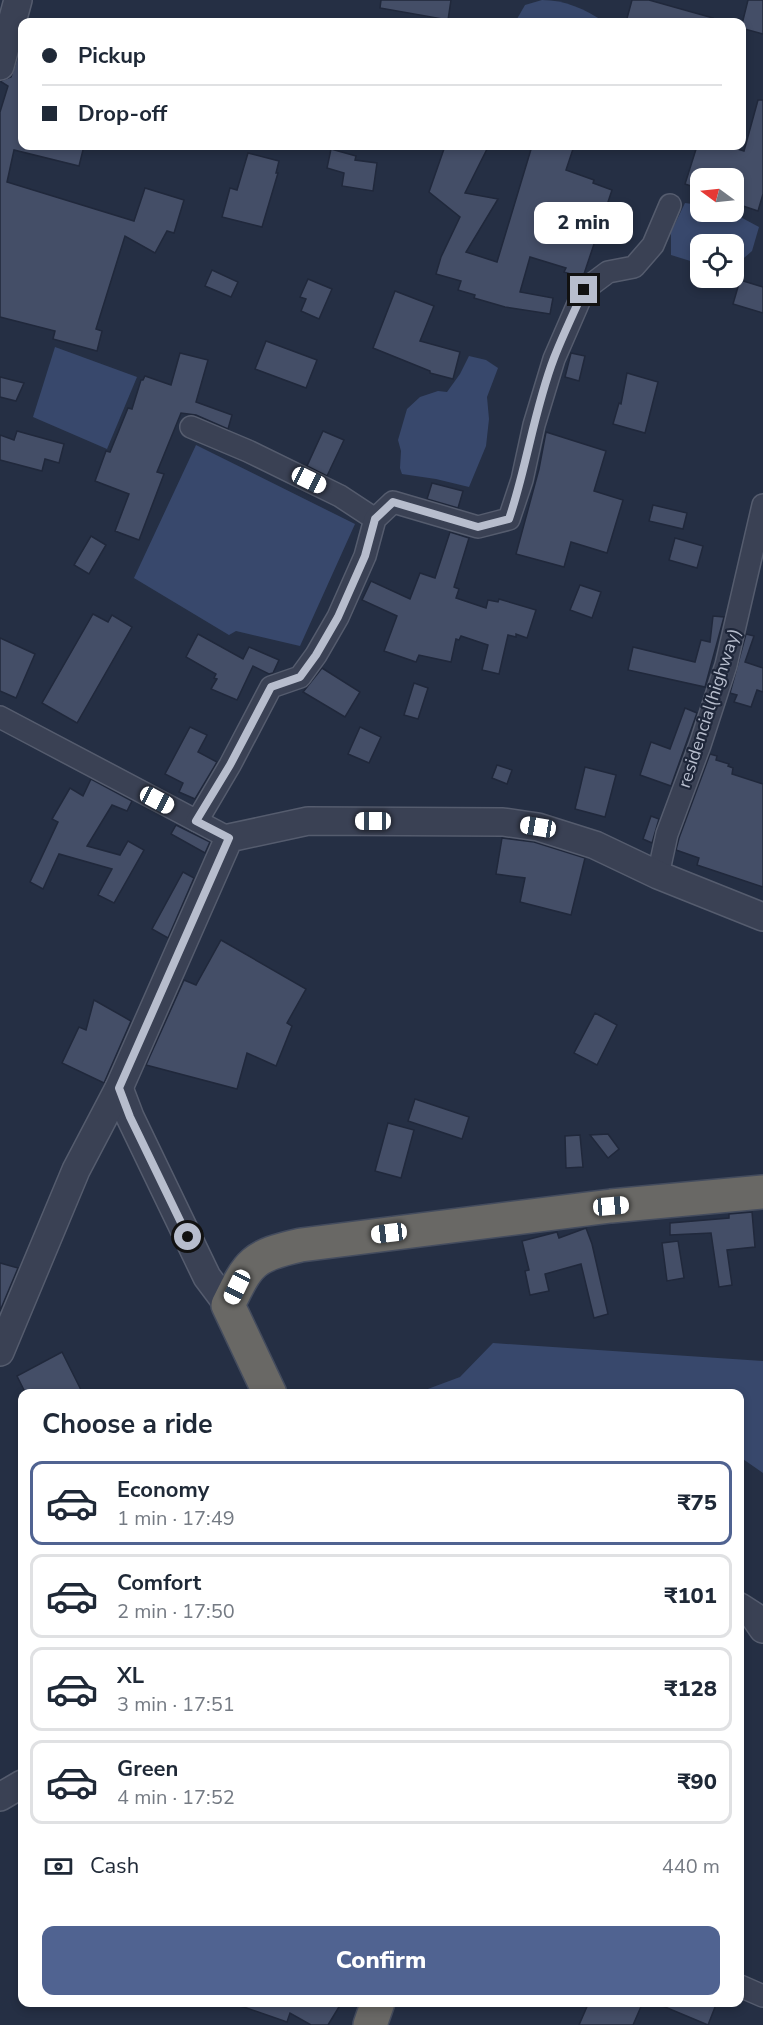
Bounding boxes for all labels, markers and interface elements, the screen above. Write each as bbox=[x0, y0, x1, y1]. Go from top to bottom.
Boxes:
text: Pickup bbox=[78, 41, 146, 71]
text: Drop-off bbox=[78, 99, 167, 129]
north arrow bbox=[690, 168, 744, 222]
map controls bbox=[690, 168, 744, 288]
callout: 2 min bbox=[534, 203, 634, 245]
text: 2 min bbox=[557, 209, 610, 236]
button: locate bbox=[690, 234, 744, 288]
route end bbox=[570, 276, 597, 303]
car bbox=[289, 464, 329, 496]
street label: residencial(highway) bbox=[672, 625, 746, 791]
car bbox=[137, 784, 177, 816]
car bbox=[355, 812, 391, 830]
car bbox=[519, 815, 557, 839]
car bbox=[592, 1195, 630, 1217]
car bbox=[370, 1222, 408, 1244]
route start bbox=[174, 1223, 201, 1250]
car bbox=[221, 1267, 253, 1307]
text: Choose a ride bbox=[42, 1406, 213, 1443]
text: Economy bbox=[117, 1475, 209, 1505]
icon: car bbox=[45, 1476, 99, 1530]
text: ₹75 bbox=[677, 1488, 717, 1518]
text: 1 min · 17:49 bbox=[117, 1505, 235, 1532]
text: Comfort bbox=[117, 1568, 201, 1598]
icon: car bbox=[45, 1569, 99, 1623]
text: ₹101 bbox=[664, 1581, 717, 1611]
text: 2 min · 17:50 bbox=[117, 1598, 235, 1625]
text: XL bbox=[117, 1661, 144, 1691]
icon: car bbox=[45, 1662, 99, 1716]
text: ₹128 bbox=[664, 1674, 717, 1704]
text: 3 min · 17:51 bbox=[117, 1691, 235, 1718]
text: Green bbox=[117, 1754, 178, 1784]
icon: car bbox=[45, 1755, 99, 1809]
text: ₹90 bbox=[677, 1767, 717, 1797]
text: 4 min · 17:52 bbox=[117, 1784, 235, 1811]
icon: cash bbox=[42, 1850, 75, 1883]
text: Cash bbox=[90, 1851, 139, 1881]
text: 440 m bbox=[662, 1853, 720, 1880]
button: Confirm bbox=[42, 1926, 720, 1995]

